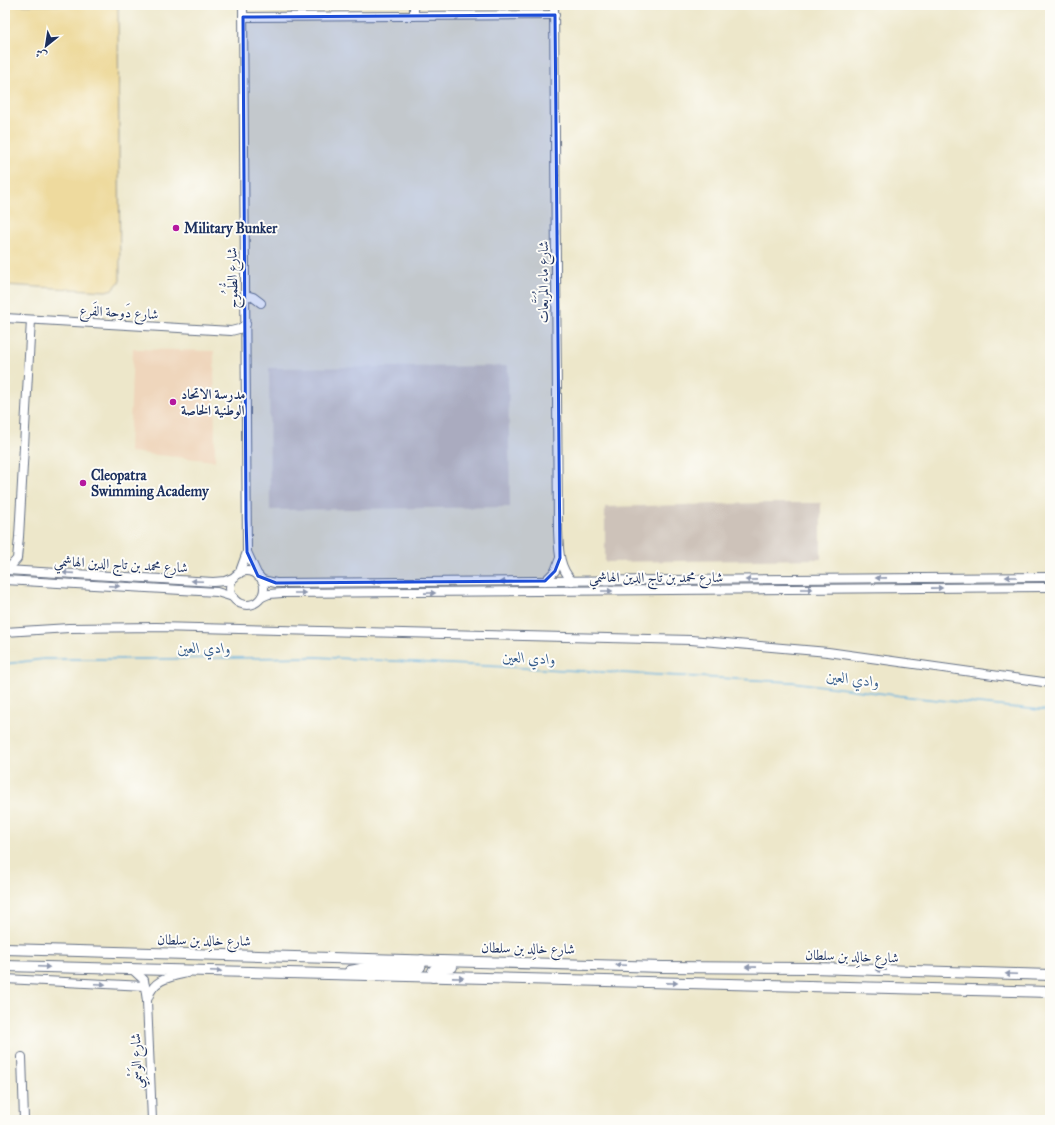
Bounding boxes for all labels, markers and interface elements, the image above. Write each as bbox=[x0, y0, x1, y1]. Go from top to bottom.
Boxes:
north arrow bbox=[26, 26, 66, 66]
text: ش bbox=[33, 46, 49, 63]
place label: Military Bunker bbox=[184, 220, 278, 238]
marker: Military Bunker bbox=[171, 223, 181, 233]
street label: شارع ماء المُرَبَّعات bbox=[531, 241, 555, 323]
street label: شارع الطُّمُوح bbox=[218, 247, 246, 309]
street label: شارع دَوحة الفَرع bbox=[79, 300, 159, 326]
place label: مدرسة الاتحاد الوطنية الخاصة bbox=[181, 386, 245, 419]
marker: مدرسة الاتحاد الوطنية الخاصة bbox=[168, 397, 178, 407]
place label: Cleopatra Swimming Academy bbox=[91, 467, 210, 501]
marker: Cleopatra Swimming Academy bbox=[78, 478, 88, 488]
street label: شارع محمد بن تاج الدين الهاشمي bbox=[53, 552, 188, 580]
street label: شارع محمد بن تاج الدين الهاشمي bbox=[589, 569, 723, 590]
one-way arrow bbox=[62, 570, 74, 577]
one-way arrow bbox=[1004, 574, 1017, 580]
one-way arrow bbox=[874, 575, 887, 581]
one-way arrow bbox=[744, 577, 757, 583]
one-way arrow bbox=[190, 578, 203, 584]
one-way arrow bbox=[369, 579, 382, 585]
one-way arrow bbox=[499, 579, 512, 585]
one-way arrow bbox=[108, 582, 120, 589]
one-way arrow bbox=[931, 585, 944, 591]
one-way arrow bbox=[801, 586, 814, 592]
one-way arrow bbox=[601, 588, 614, 594]
one-way arrow bbox=[424, 589, 436, 596]
one-way arrow bbox=[294, 590, 307, 596]
water label: وادي العين bbox=[177, 639, 231, 660]
water label: وادي العين bbox=[502, 648, 556, 671]
water label: وادي العين bbox=[825, 667, 881, 694]
street label: شارع خالِد بن سلطان bbox=[157, 931, 251, 953]
street label: شارع خالِد بن سلطان bbox=[481, 939, 575, 961]
street label: شارع خالِد بن سلطان bbox=[805, 946, 899, 970]
one-way arrow bbox=[614, 962, 627, 968]
one-way arrow bbox=[38, 964, 51, 970]
one-way arrow bbox=[744, 964, 757, 970]
one-way arrow bbox=[875, 967, 887, 974]
one-way arrow bbox=[210, 968, 222, 975]
one-way arrow bbox=[1005, 971, 1017, 978]
one-way arrow bbox=[452, 974, 464, 981]
one-way arrow bbox=[666, 980, 679, 986]
one-way arrow bbox=[94, 981, 107, 987]
street label: شارع الوَسْمِي bbox=[125, 1033, 150, 1089]

